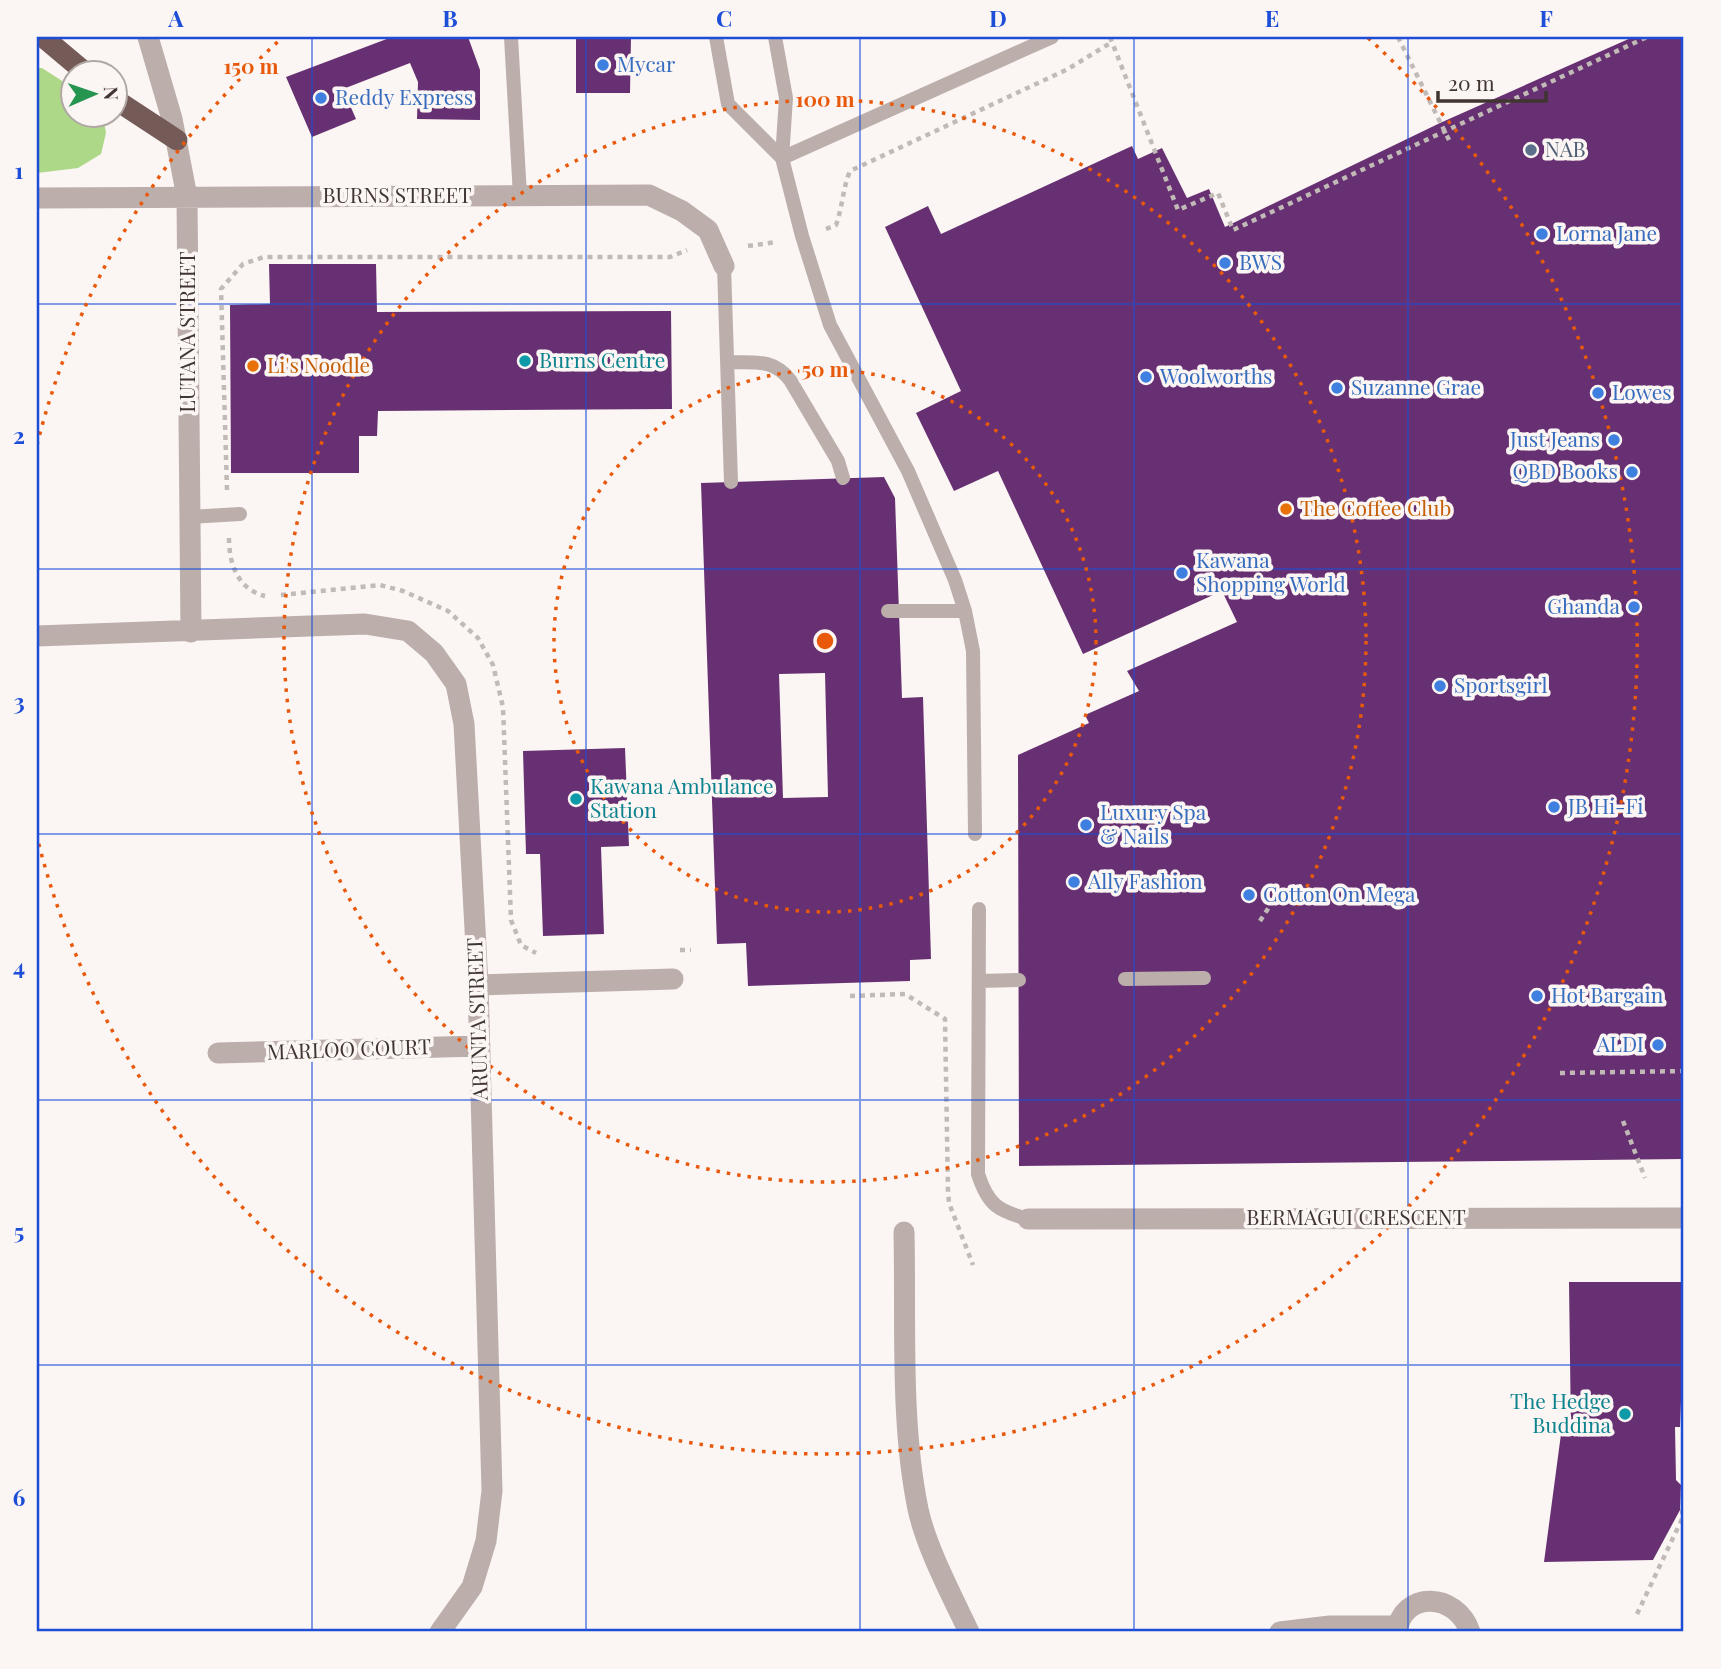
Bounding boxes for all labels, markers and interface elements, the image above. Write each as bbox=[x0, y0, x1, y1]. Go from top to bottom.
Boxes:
text: A bbox=[167, 2, 184, 33]
text: B bbox=[442, 2, 458, 33]
text: C bbox=[716, 2, 732, 33]
text: D bbox=[989, 2, 1007, 33]
text: E bbox=[1265, 2, 1279, 33]
text: F bbox=[1539, 2, 1553, 33]
place label: Mycar bbox=[617, 49, 676, 77]
text: 150 m bbox=[224, 51, 278, 79]
marker: Mycar bbox=[595, 57, 611, 73]
north arrow bbox=[60, 60, 130, 130]
scale bar bbox=[1438, 60, 1546, 104]
text: 20 m bbox=[1448, 68, 1495, 96]
place label: Reddy Express bbox=[335, 82, 473, 110]
text: 100 m bbox=[795, 84, 855, 112]
text: N bbox=[99, 86, 125, 101]
marker: Reddy Express bbox=[313, 90, 329, 106]
place label: NAB bbox=[1545, 134, 1586, 162]
marker: NAB bbox=[1523, 142, 1539, 158]
text: 1 bbox=[15, 154, 24, 185]
street label: BURNS STREET bbox=[323, 180, 471, 208]
place label: Lorna Jane bbox=[1556, 218, 1657, 246]
marker: Lorna Jane bbox=[1534, 226, 1550, 242]
place label: BWS bbox=[1239, 247, 1282, 275]
street label: LUTANA STREET bbox=[172, 251, 200, 413]
marker: BWS bbox=[1217, 255, 1233, 271]
place label: Burns Centre bbox=[539, 345, 665, 373]
place label: Li's Noodle bbox=[267, 350, 370, 378]
marker: Burns Centre bbox=[517, 353, 533, 369]
text: 50 m bbox=[801, 354, 849, 382]
marker: Li's Noodle bbox=[245, 358, 261, 374]
place label: Woolworths bbox=[1159, 361, 1272, 389]
marker: Woolworths bbox=[1138, 369, 1154, 385]
place label: Suzanne Grae bbox=[1351, 372, 1481, 400]
place label: Lowes bbox=[1612, 377, 1672, 405]
marker: Suzanne Grae bbox=[1329, 380, 1345, 396]
marker: Lowes bbox=[1590, 385, 1606, 401]
text: 2 bbox=[13, 419, 25, 450]
place label: Just Jeans bbox=[1509, 424, 1600, 452]
marker: Just Jeans bbox=[1606, 432, 1622, 448]
place label: QBD Books bbox=[1512, 456, 1618, 484]
marker: QBD Books bbox=[1624, 464, 1640, 480]
place label: The Coffee Club bbox=[1300, 493, 1451, 521]
marker: The Coffee Club bbox=[1278, 501, 1294, 517]
place label: Kawana Shopping World bbox=[1196, 545, 1346, 597]
marker: Kawana Shopping World bbox=[1174, 565, 1190, 581]
place label: Ghanda bbox=[1547, 591, 1621, 619]
marker: Ghanda bbox=[1626, 599, 1642, 615]
centre of rings bbox=[813, 629, 837, 653]
place label: Sportsgirl bbox=[1454, 670, 1547, 698]
marker: Sportsgirl bbox=[1432, 678, 1448, 694]
text: 3 bbox=[13, 685, 25, 716]
place label: Kawana Ambulance Station bbox=[590, 771, 774, 823]
marker: Kawana Ambulance Station bbox=[568, 791, 584, 807]
place label: JB Hi-Fi bbox=[1567, 791, 1644, 819]
place label: Luxury Spa & Nails bbox=[1100, 797, 1207, 849]
marker: JB Hi-Fi bbox=[1546, 799, 1562, 815]
marker: Luxury Spa & Nails bbox=[1078, 817, 1094, 833]
place label: Ally Fashion bbox=[1087, 866, 1203, 894]
marker: Ally Fashion bbox=[1066, 874, 1082, 890]
place label: Cotton On Mega bbox=[1263, 879, 1416, 907]
marker: Cotton On Mega bbox=[1241, 887, 1257, 903]
street label: ARUNTA STREET bbox=[459, 937, 493, 1102]
text: 4 bbox=[13, 950, 25, 981]
place label: Hot Bargain bbox=[1551, 980, 1664, 1008]
marker: Hot Bargain bbox=[1529, 988, 1545, 1004]
place label: ALDI bbox=[1596, 1029, 1644, 1057]
street label: MARLOO COURT bbox=[266, 1031, 431, 1065]
marker: ALDI bbox=[1650, 1037, 1666, 1053]
street label: BERMAGUI CRESCENT bbox=[1246, 1202, 1466, 1230]
text: 5 bbox=[14, 1215, 24, 1246]
place label: The Hedge Buddina bbox=[1510, 1386, 1612, 1438]
marker: The Hedge Buddina bbox=[1617, 1406, 1633, 1422]
text: 6 bbox=[13, 1481, 26, 1512]

